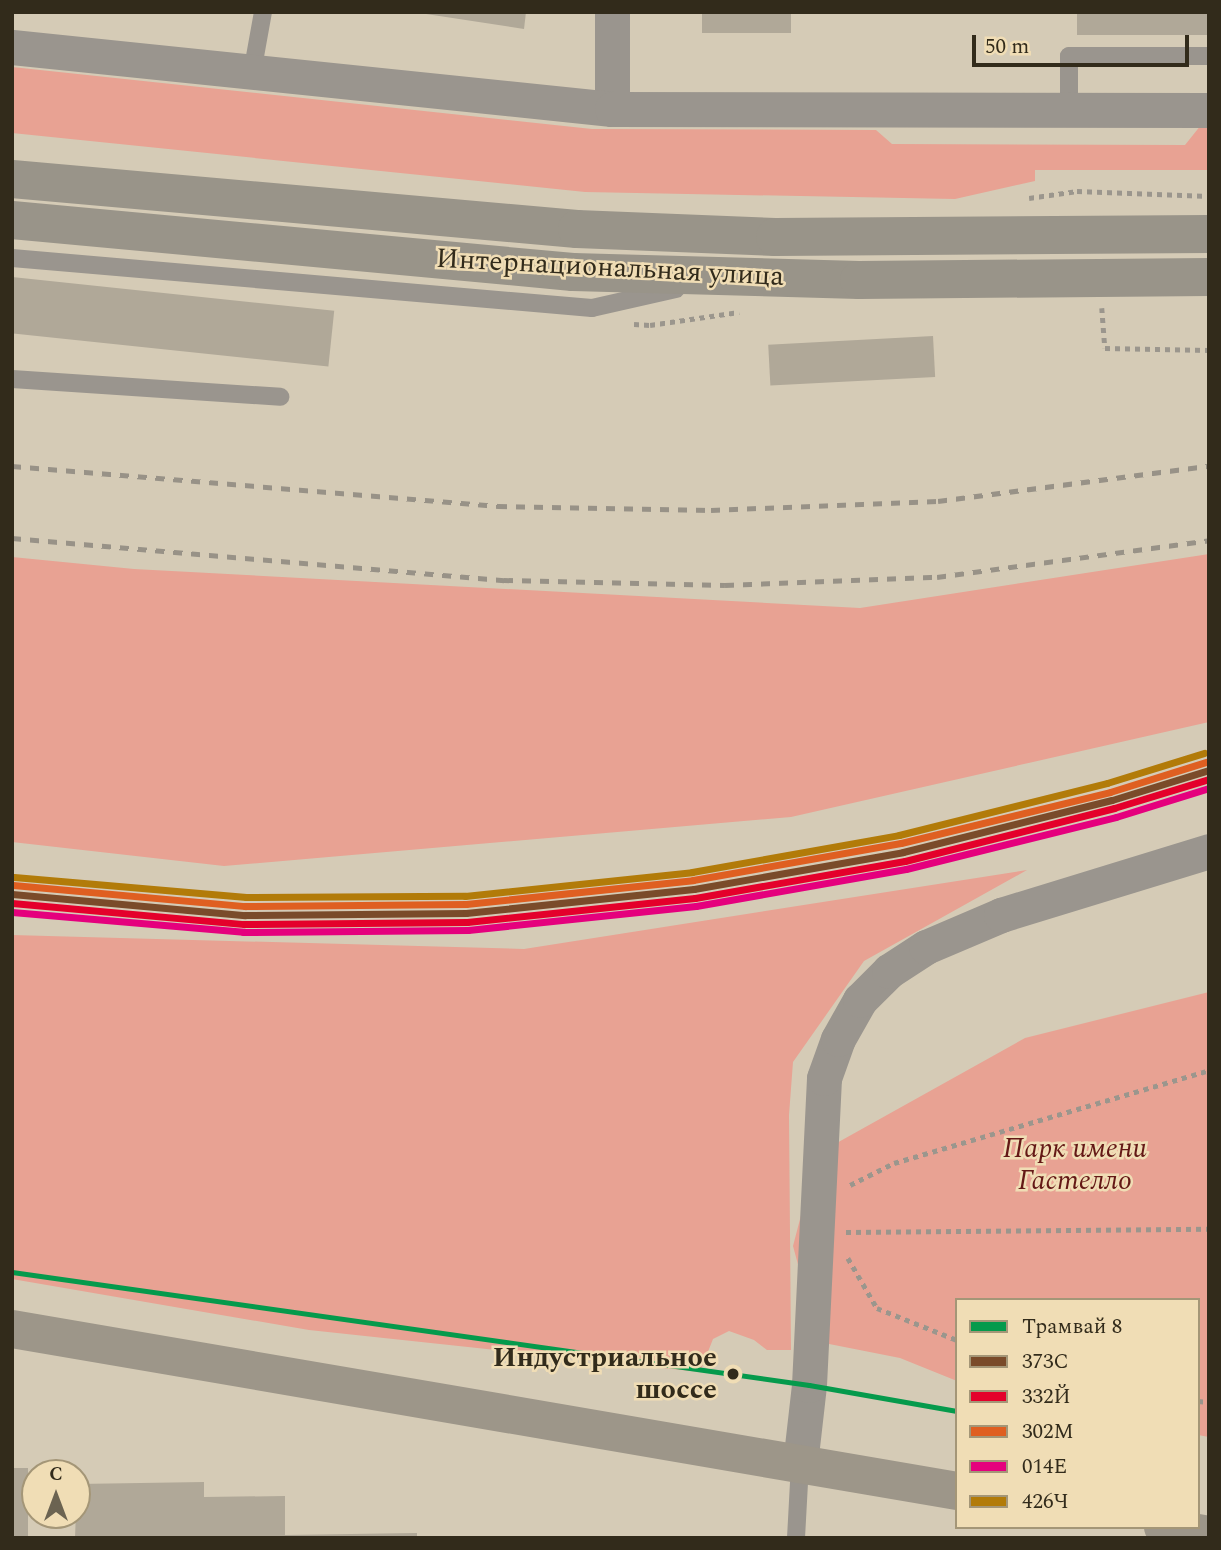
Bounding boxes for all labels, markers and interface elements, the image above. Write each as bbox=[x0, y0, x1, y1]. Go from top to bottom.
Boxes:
scale bar bbox=[976, 21, 1193, 65]
text: 50 m bbox=[985, 31, 1029, 63]
street label: Интернациональная улица bbox=[435, 242, 785, 294]
park label: Парк имени Гастелло bbox=[1003, 1132, 1147, 1198]
legend bbox=[955, 1298, 1200, 1529]
text: Трамвай 8 bbox=[1022, 1311, 1122, 1343]
place label: Индустриальное шоссе bbox=[493, 1341, 717, 1407]
text: 373C bbox=[1022, 1346, 1069, 1378]
marker: Индустриальное шоссе bbox=[723, 1364, 743, 1384]
text: 332Й bbox=[1022, 1381, 1071, 1413]
text: 302М bbox=[1022, 1416, 1074, 1448]
text: 014Е bbox=[1022, 1451, 1067, 1483]
north arrow bbox=[21, 1459, 91, 1529]
text: С bbox=[49, 1460, 63, 1489]
text: 426Ч bbox=[1022, 1486, 1069, 1518]

